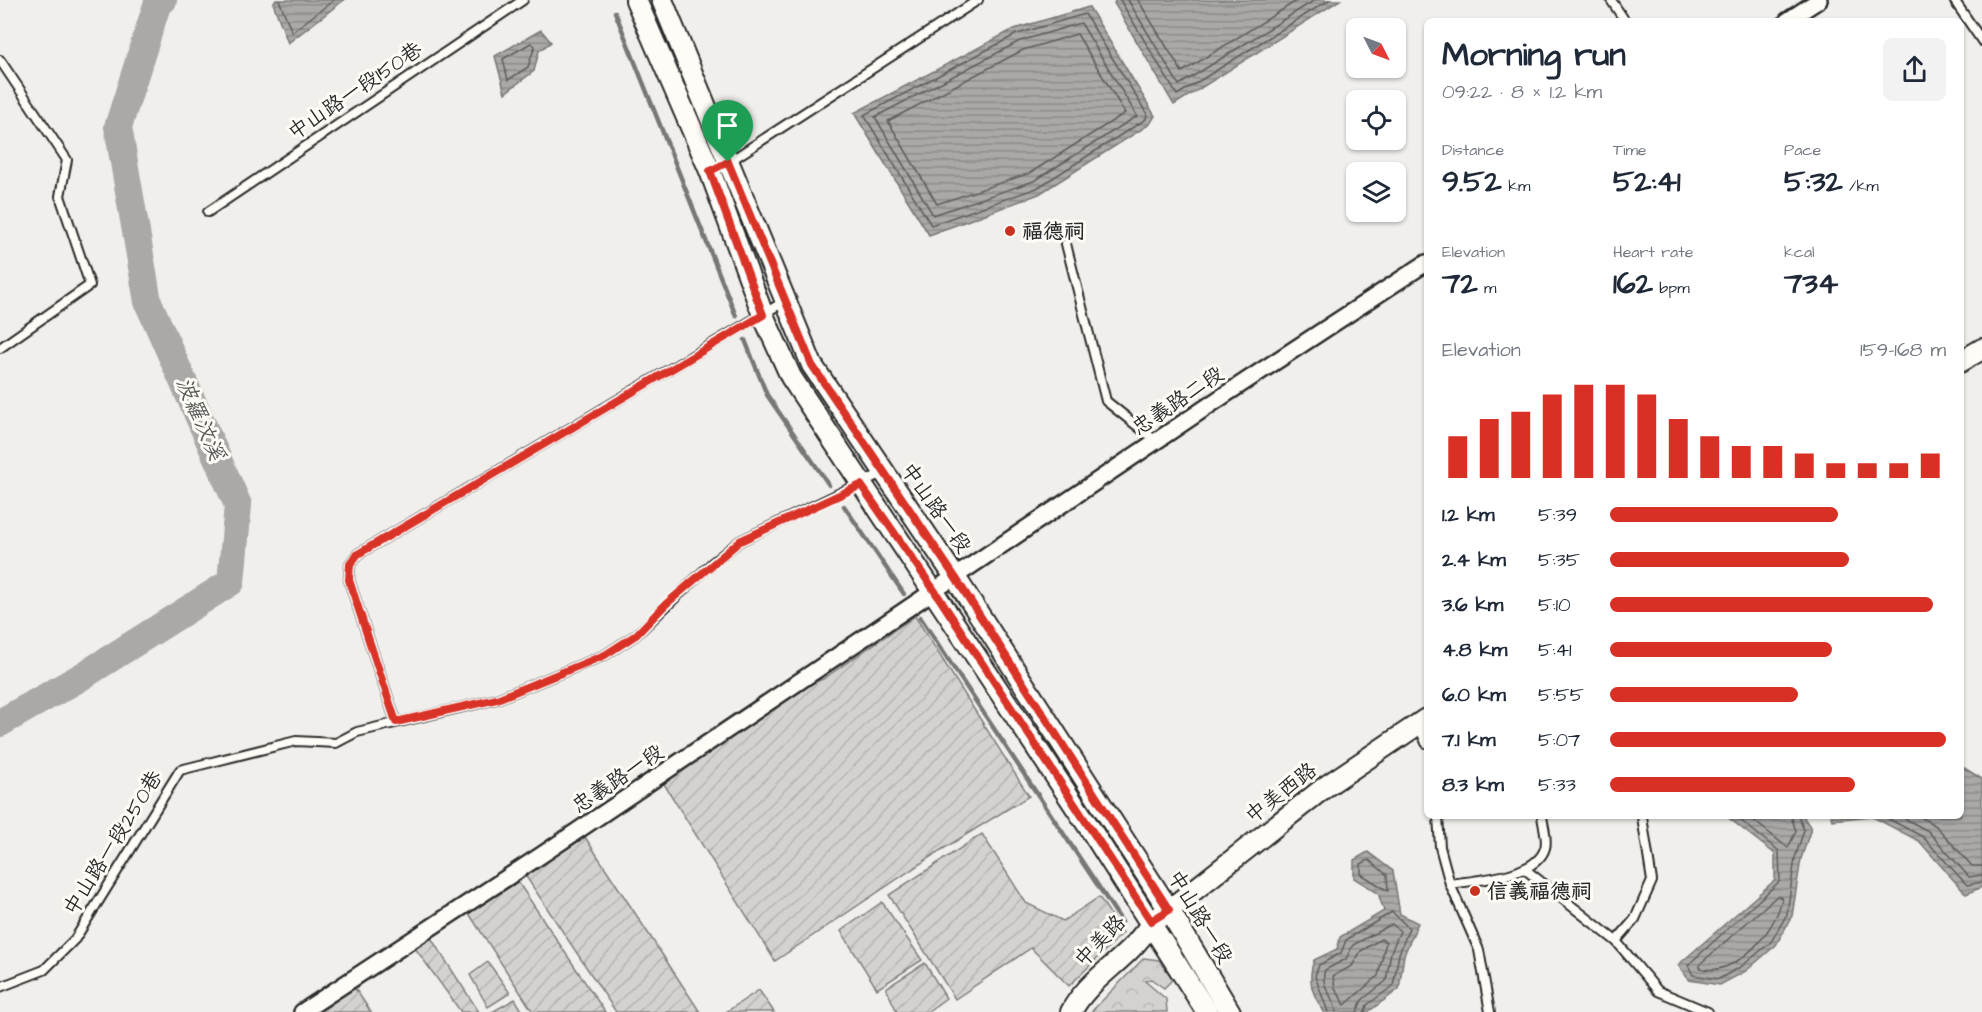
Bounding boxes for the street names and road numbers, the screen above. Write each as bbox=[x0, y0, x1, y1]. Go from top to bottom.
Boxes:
street label: 中山路一段150巷 bbox=[282, 35, 428, 147]
street label: 忠義路二段 bbox=[1126, 360, 1230, 442]
street label: 中山路一段 bbox=[894, 457, 978, 559]
street label: 忠義路一段 bbox=[566, 738, 670, 820]
street label: 中美西路 bbox=[1239, 756, 1323, 830]
street label: 中山路一段250巷 bbox=[57, 765, 169, 921]
street label: 中山路一段 bbox=[1161, 865, 1239, 969]
street label: 中美路 bbox=[1068, 908, 1132, 974]

